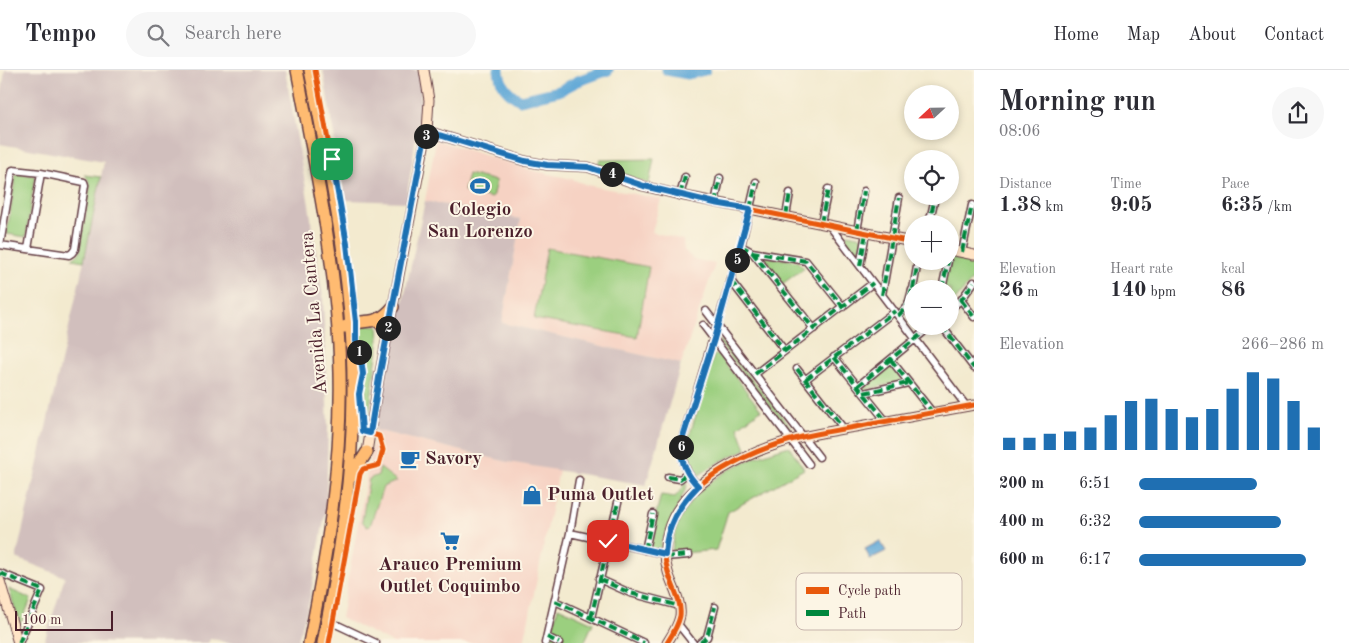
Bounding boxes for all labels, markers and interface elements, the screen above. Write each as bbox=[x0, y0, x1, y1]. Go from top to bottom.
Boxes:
search box bbox=[126, 12, 476, 57]
icon: search bbox=[144, 21, 172, 49]
text: Tempo bbox=[25, 23, 96, 47]
text: Search here bbox=[184, 25, 282, 44]
text: Home bbox=[1053, 26, 1099, 44]
text: Map bbox=[1127, 26, 1160, 44]
text: About bbox=[1188, 26, 1236, 44]
text: Contact bbox=[1264, 26, 1324, 44]
north arrow bbox=[904, 85, 959, 140]
map controls bbox=[904, 85, 959, 335]
button: share bbox=[1272, 87, 1324, 139]
text: Morning run bbox=[999, 89, 1156, 117]
pin: 3 bbox=[414, 124, 438, 148]
text: 08:06 bbox=[999, 124, 1041, 140]
text: 3 bbox=[422, 129, 431, 143]
pin bbox=[311, 138, 353, 180]
icon: arrive bbox=[318, 145, 346, 173]
button: locate bbox=[904, 150, 959, 205]
pin: 4 bbox=[600, 162, 624, 186]
text: 4 bbox=[608, 167, 617, 181]
sports icon: Colegio San Lorenzo bbox=[469, 175, 491, 197]
text: Distance bbox=[999, 177, 1052, 191]
text: Time bbox=[1110, 177, 1141, 191]
text: Pace bbox=[1221, 177, 1249, 191]
text: 1.38 bbox=[999, 195, 1041, 216]
text: 9:05 bbox=[1110, 195, 1152, 216]
text: 6:35 bbox=[1221, 195, 1263, 216]
text: km bbox=[1041, 200, 1064, 214]
text: /km bbox=[1263, 200, 1292, 214]
place label: Colegio San Lorenzo bbox=[427, 201, 533, 242]
button: + bbox=[904, 215, 959, 270]
street label: Avenida La Cantera bbox=[298, 230, 332, 395]
pin: 5 bbox=[724, 248, 750, 272]
text: 5 bbox=[733, 253, 742, 267]
text: Elevation bbox=[999, 262, 1056, 276]
text: Heart rate bbox=[1110, 262, 1173, 276]
text: kcal bbox=[1221, 262, 1245, 276]
button: − bbox=[904, 280, 959, 335]
text: 26 bbox=[999, 280, 1023, 301]
text: 140 bbox=[1110, 280, 1147, 301]
text: 86 bbox=[1221, 280, 1245, 301]
text: m bbox=[1023, 285, 1038, 299]
text: bpm bbox=[1147, 285, 1176, 299]
pin: 2 bbox=[376, 316, 400, 340]
text: 2 bbox=[384, 321, 393, 335]
text: Elevation bbox=[999, 337, 1064, 353]
text: 266–286 m bbox=[1241, 337, 1324, 353]
pin: 1 bbox=[346, 340, 372, 364]
text: 1 bbox=[355, 345, 364, 359]
pin: 6 bbox=[668, 434, 694, 460]
text: 6 bbox=[677, 440, 686, 454]
cafe icon: Savory bbox=[399, 448, 421, 470]
place label: Savory bbox=[425, 450, 482, 469]
text: 200 m bbox=[999, 476, 1044, 492]
text: 6:51 bbox=[1079, 476, 1111, 492]
shop icon: Puma Outlet bbox=[521, 484, 543, 506]
place label: Puma Outlet bbox=[547, 486, 654, 505]
text: 400 m bbox=[999, 514, 1044, 530]
text: 6:32 bbox=[1079, 514, 1111, 530]
pin bbox=[587, 520, 629, 562]
icon: check bbox=[594, 527, 622, 555]
supermarket icon: Arauco Premium Outlet Coquimbo bbox=[439, 530, 461, 552]
text: 600 m bbox=[999, 552, 1044, 568]
text: 6:17 bbox=[1079, 552, 1111, 568]
place label: Arauco Premium Outlet Coquimbo bbox=[378, 556, 522, 597]
legend bbox=[796, 573, 962, 630]
text: Cycle path bbox=[838, 584, 901, 598]
text: Path bbox=[838, 607, 867, 621]
scale bar bbox=[15, 608, 112, 631]
text: 100 m bbox=[22, 613, 61, 627]

